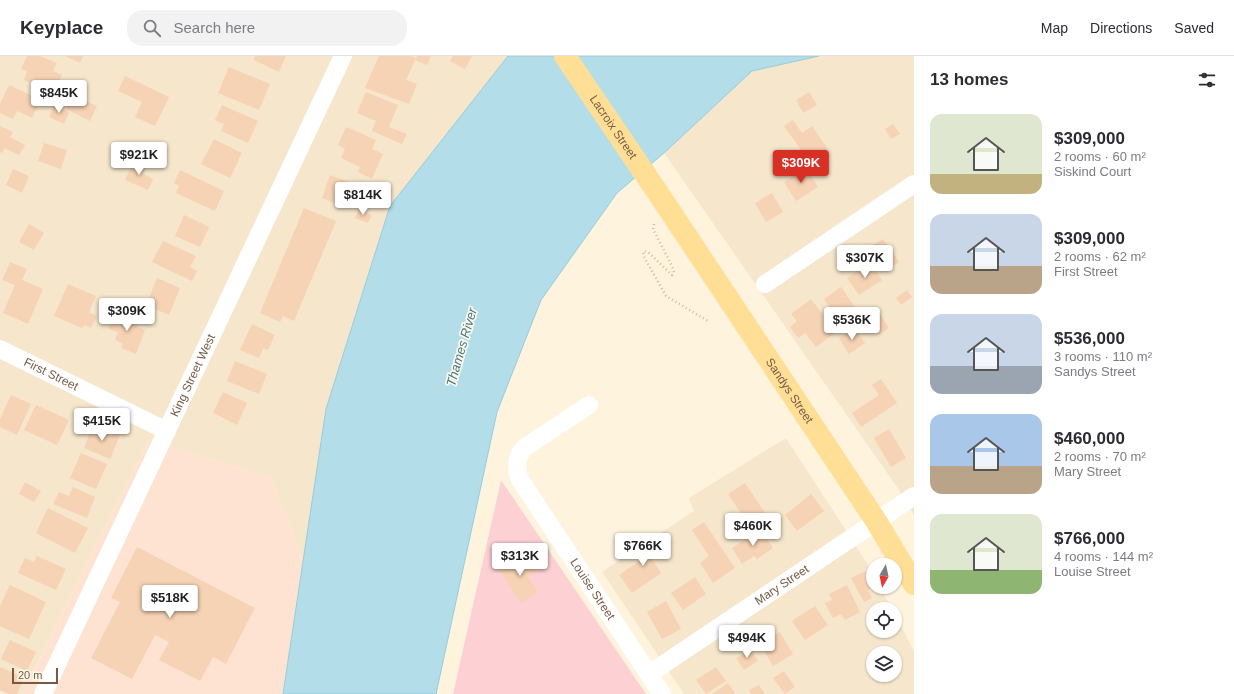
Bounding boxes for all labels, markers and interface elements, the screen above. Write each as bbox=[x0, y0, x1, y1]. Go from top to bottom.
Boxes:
search box bbox=[127, 10, 407, 46]
text: Keyplace bbox=[20, 17, 103, 38]
icon: search bbox=[141, 17, 163, 39]
text: Search here bbox=[173, 19, 255, 36]
text: Map bbox=[1041, 20, 1068, 36]
text: Directions bbox=[1090, 20, 1152, 36]
text: Saved bbox=[1174, 20, 1214, 36]
icon: filters bbox=[1196, 69, 1218, 91]
text: 13 homes bbox=[930, 70, 1008, 89]
pin: $845K bbox=[31, 80, 87, 114]
text: $845K bbox=[40, 85, 78, 100]
street label: Lacroix Street bbox=[587, 93, 640, 162]
text: $309,000 bbox=[1054, 129, 1125, 148]
icon: home bbox=[962, 130, 1010, 178]
pin: $921K bbox=[111, 142, 167, 176]
text: $921K bbox=[120, 147, 158, 162]
text: 2 rooms · 60 m² bbox=[1054, 149, 1146, 164]
pin: $309K bbox=[773, 150, 829, 184]
text: $309K bbox=[782, 155, 820, 170]
text: Siskind Court bbox=[1054, 164, 1131, 179]
pin: $814K bbox=[335, 182, 391, 216]
text: $814K bbox=[344, 187, 382, 202]
text: $309,000 bbox=[1054, 229, 1125, 248]
icon: home bbox=[962, 230, 1010, 278]
pin: $307K bbox=[837, 245, 893, 279]
text: 2 rooms · 62 m² bbox=[1054, 249, 1146, 264]
text: $307K bbox=[846, 250, 884, 265]
text: First Street bbox=[1054, 264, 1118, 279]
pin: $309K bbox=[99, 298, 155, 332]
text: $309K bbox=[108, 303, 146, 318]
water label: Thames River bbox=[443, 306, 480, 388]
pin: $536K bbox=[824, 307, 880, 341]
text: $536K bbox=[833, 312, 871, 327]
text: $536,000 bbox=[1054, 329, 1125, 348]
icon: home bbox=[962, 330, 1010, 378]
street label: King Street West bbox=[167, 331, 219, 419]
text: 3 rooms · 110 m² bbox=[1054, 349, 1152, 364]
street label: First Street bbox=[22, 355, 81, 394]
street label: Sandys Street bbox=[763, 355, 817, 427]
text: Sandys Street bbox=[1054, 364, 1136, 379]
pin: $415K bbox=[74, 408, 130, 442]
text: $415K bbox=[83, 413, 121, 428]
text: $460,000 bbox=[1054, 429, 1125, 448]
icon: home bbox=[962, 430, 1010, 478]
text: 2 rooms · 70 m² bbox=[1054, 449, 1146, 464]
text: Mary Street bbox=[1054, 464, 1121, 479]
pin: $460K bbox=[725, 513, 781, 547]
text: $460K bbox=[734, 518, 772, 533]
text: $766,000 bbox=[1054, 529, 1125, 548]
icon: home bbox=[962, 530, 1010, 578]
pin: $766K bbox=[615, 533, 671, 567]
text: $766K bbox=[624, 538, 662, 553]
pin: $313K bbox=[492, 543, 548, 577]
text: $313K bbox=[501, 548, 539, 563]
text: 4 rooms · 144 m² bbox=[1054, 549, 1153, 564]
street label: Louise Street bbox=[567, 556, 618, 623]
north arrow bbox=[866, 558, 902, 594]
map controls bbox=[866, 558, 902, 682]
street label: Mary Street bbox=[752, 561, 812, 608]
text: Louise Street bbox=[1054, 564, 1131, 579]
pin: $518K bbox=[142, 585, 198, 619]
text: $518K bbox=[151, 590, 189, 605]
button: locate bbox=[866, 602, 902, 638]
pin: $494K bbox=[719, 625, 775, 659]
text: $494K bbox=[728, 630, 766, 645]
button: layers bbox=[866, 646, 902, 682]
scale bar bbox=[12, 666, 58, 685]
text: 20 m bbox=[18, 669, 42, 681]

